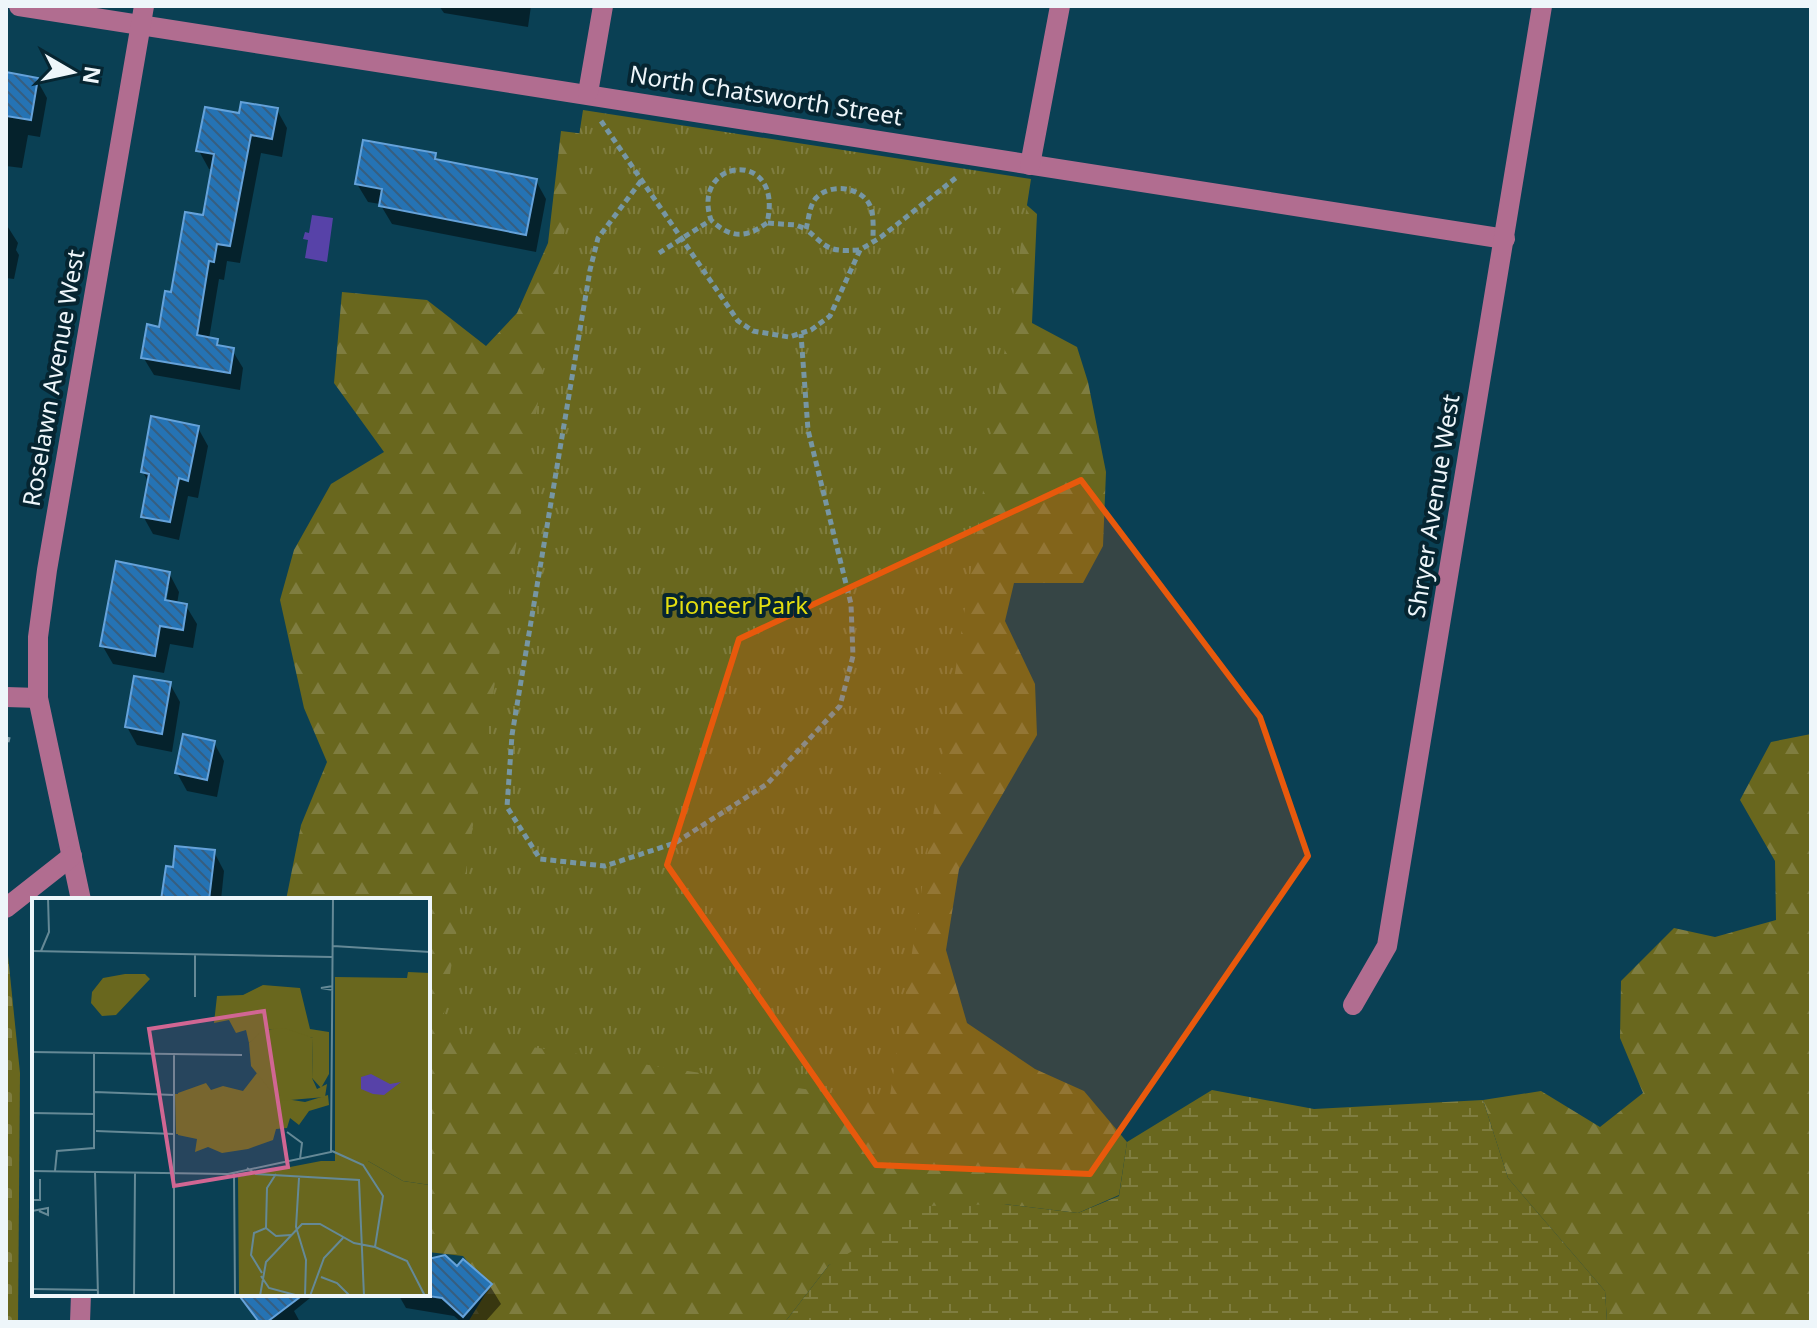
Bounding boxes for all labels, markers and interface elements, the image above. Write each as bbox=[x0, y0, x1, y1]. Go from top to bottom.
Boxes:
north arrow bbox=[32, 32, 112, 112]
street label: North Chatsworth Street bbox=[627, 57, 905, 132]
text: N bbox=[77, 64, 109, 86]
street label: Roselawn Avenue West bbox=[14, 246, 91, 509]
street label: Shryer Avenue West bbox=[1399, 391, 1467, 620]
park label: Pioneer Park bbox=[664, 588, 808, 621]
inset map bbox=[32, 898, 430, 1296]

